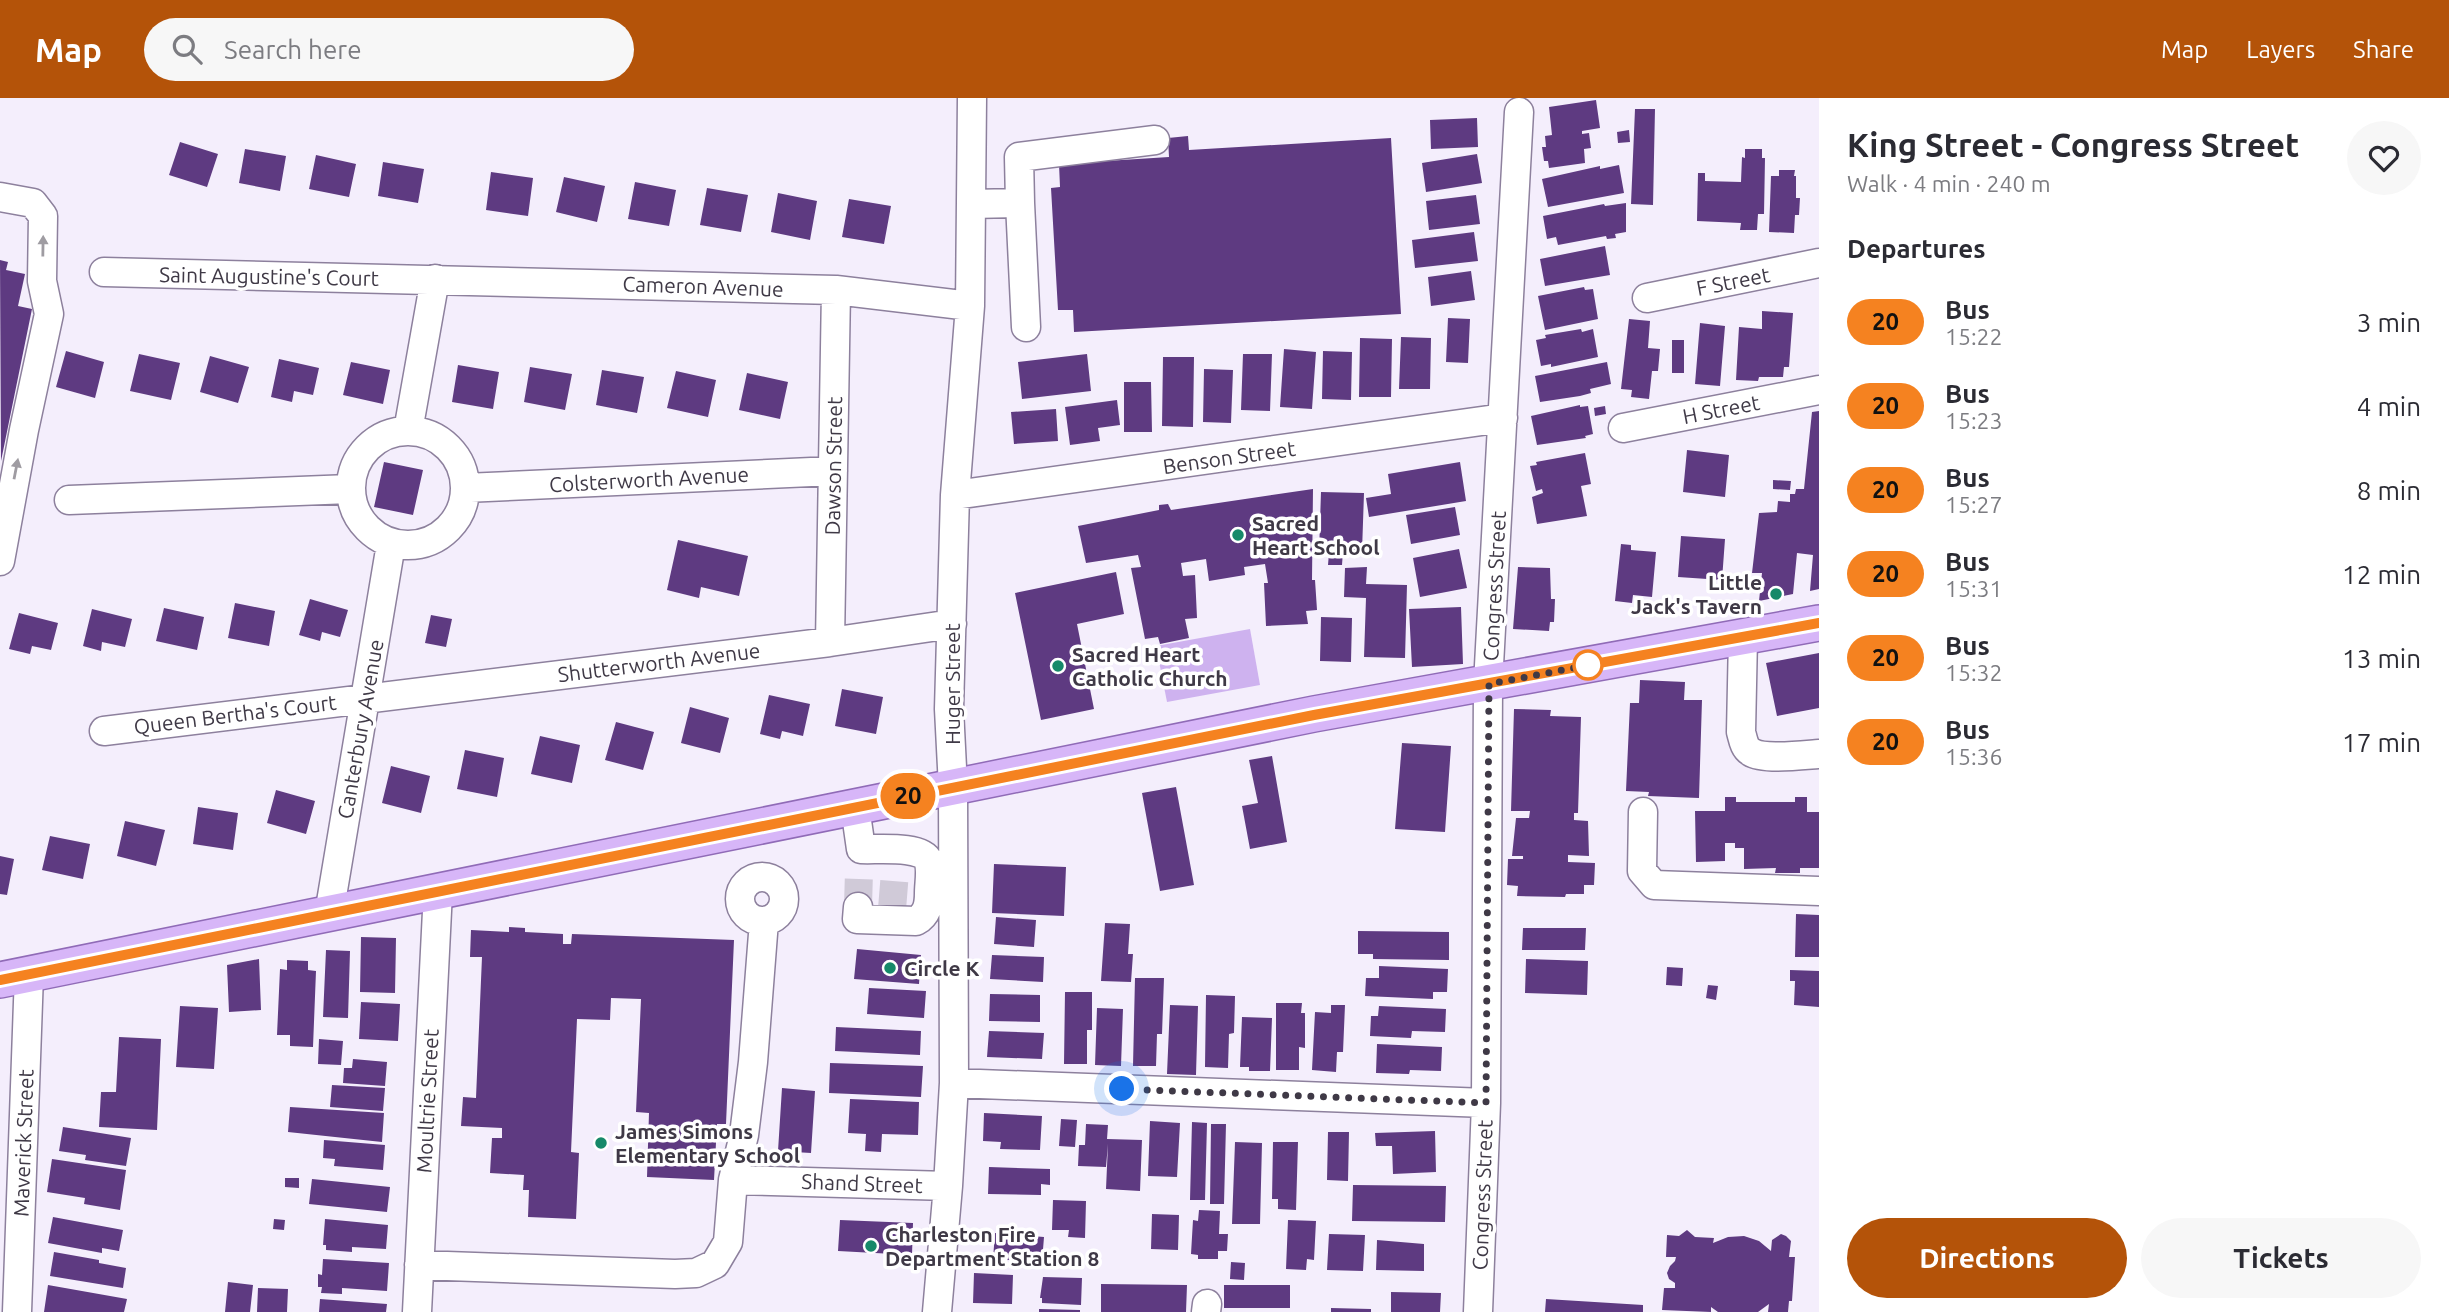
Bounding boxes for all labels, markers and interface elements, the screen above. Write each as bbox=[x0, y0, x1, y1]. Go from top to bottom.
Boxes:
search box bbox=[144, 18, 634, 81]
icon: search bbox=[168, 30, 206, 68]
text: Map bbox=[35, 31, 102, 68]
text: Search here bbox=[224, 35, 362, 64]
text: Map bbox=[2161, 36, 2208, 63]
text: Layers bbox=[2246, 36, 2315, 63]
text: Share bbox=[2353, 36, 2414, 63]
button: heart bbox=[2347, 121, 2421, 195]
text: King Street - Congress Street bbox=[1847, 126, 2299, 163]
text: Walk · 4 min · 240 m bbox=[1847, 171, 2051, 196]
text: Departures bbox=[1847, 234, 1985, 263]
one-way arrow bbox=[37, 235, 48, 257]
street label: Saint Augustine's Court bbox=[159, 262, 379, 290]
street label: F Street bbox=[1694, 262, 1772, 300]
street label: Cameron Avenue bbox=[622, 271, 784, 301]
text: Bus bbox=[1945, 295, 1990, 324]
text: 20 bbox=[1872, 308, 1899, 335]
text: 3 min bbox=[2357, 308, 2421, 337]
text: 15:22 bbox=[1945, 324, 2003, 349]
text: Bus bbox=[1945, 379, 1990, 408]
street label: H Street bbox=[1680, 390, 1762, 428]
text: 20 bbox=[1872, 392, 1899, 419]
text: 4 min bbox=[2357, 392, 2421, 421]
street label: Dawson Street bbox=[820, 396, 846, 536]
text: 15:23 bbox=[1945, 408, 2003, 433]
street label: Benson Street bbox=[1161, 436, 1297, 478]
one-way arrow bbox=[11, 458, 22, 480]
street label: Colsterworth Avenue bbox=[548, 462, 750, 496]
text: Bus bbox=[1945, 463, 1990, 492]
text: 20 bbox=[1872, 476, 1899, 503]
text: 8 min bbox=[2357, 476, 2421, 505]
text: 15:27 bbox=[1945, 492, 2003, 517]
street label: Congress Street bbox=[1478, 510, 1510, 662]
place label: Sacred Heart School bbox=[1252, 511, 1380, 559]
marker: Sacred Heart School bbox=[1230, 527, 1246, 543]
text: Bus bbox=[1945, 547, 1990, 576]
text: 20 bbox=[1872, 560, 1899, 587]
text: 12 min bbox=[2342, 560, 2421, 589]
place label: Little Jack's Tavern bbox=[1631, 570, 1762, 618]
text: 15:31 bbox=[1945, 576, 2003, 601]
marker: Little Jack's Tavern bbox=[1768, 586, 1784, 602]
street label: Huger Street bbox=[940, 623, 964, 745]
text: Bus bbox=[1945, 631, 1990, 660]
street label: Canterbury Avenue bbox=[332, 637, 388, 821]
street label: Shutterworth Avenue bbox=[556, 638, 762, 686]
place label: Sacred Heart Catholic Church bbox=[1072, 642, 1228, 690]
text: 20 bbox=[1872, 644, 1899, 671]
text: 13 min bbox=[2342, 644, 2421, 673]
unlabelled marker bbox=[1573, 650, 1603, 680]
marker: Sacred Heart Catholic Church bbox=[1050, 658, 1066, 674]
text: 15:32 bbox=[1945, 660, 2003, 685]
street label: Queen Bertha's Court bbox=[132, 690, 338, 738]
text: Bus bbox=[1945, 715, 1990, 744]
text: 20 bbox=[1872, 728, 1899, 755]
text: 17 min bbox=[2342, 728, 2421, 757]
text: 15:36 bbox=[1945, 744, 2003, 769]
line badge: 20 bbox=[876, 773, 940, 819]
text: 20 bbox=[894, 782, 922, 809]
place label: Circle K bbox=[904, 956, 979, 980]
marker: Circle K bbox=[882, 960, 898, 976]
street label: Moultrie Street bbox=[411, 1028, 443, 1174]
street label: Maverick Street bbox=[8, 1069, 38, 1217]
your location bbox=[1104, 1071, 1139, 1106]
place label: James Simons Elementary School bbox=[615, 1119, 800, 1167]
street label: Congress Street bbox=[1467, 1119, 1497, 1271]
marker: James Simons Elementary School bbox=[593, 1135, 609, 1151]
street label: Shand Street bbox=[801, 1169, 923, 1197]
button: Directions bbox=[1847, 1218, 2127, 1298]
button: Tickets bbox=[2141, 1218, 2421, 1298]
place label: Charleston Fire Department Station 8 bbox=[885, 1222, 1099, 1270]
marker: Charleston Fire Department Station 8 bbox=[863, 1238, 879, 1254]

